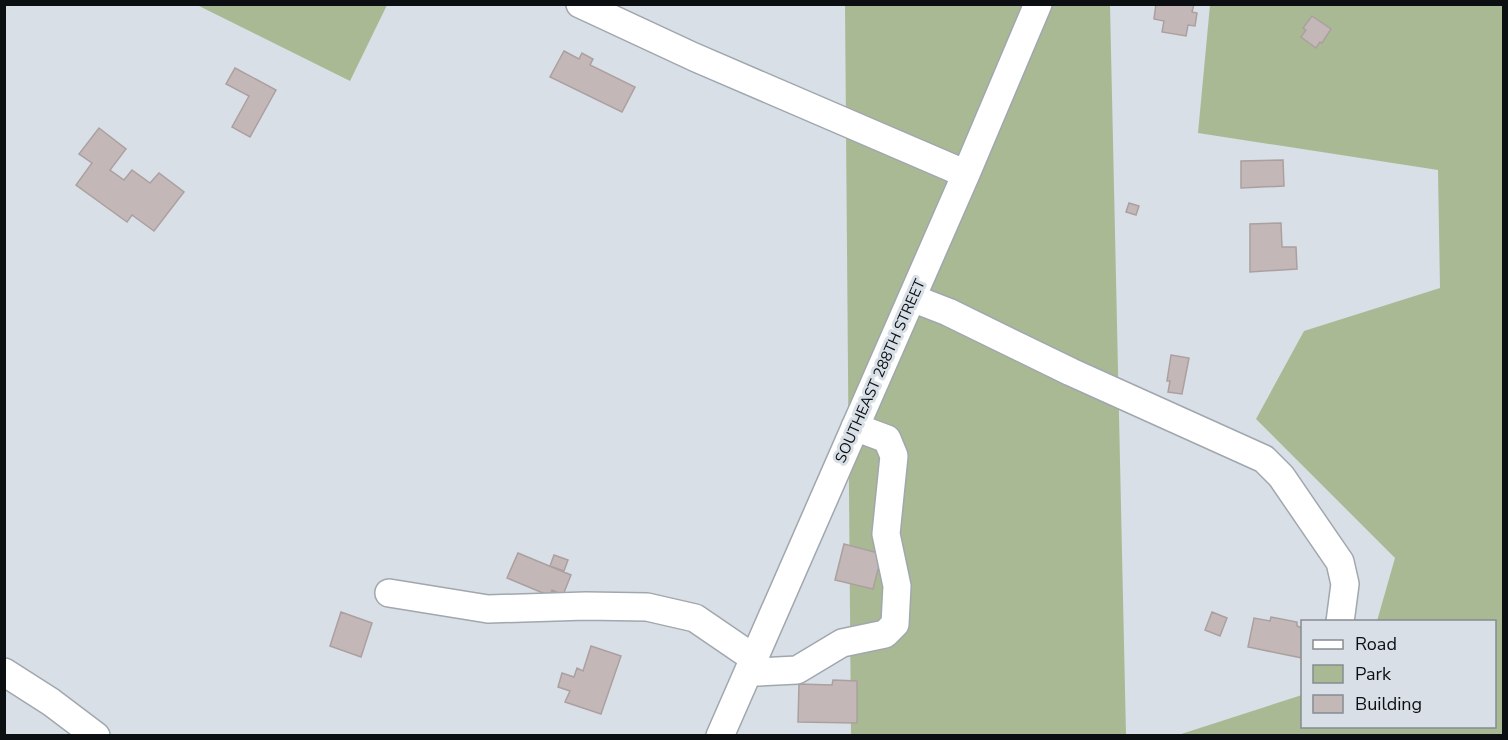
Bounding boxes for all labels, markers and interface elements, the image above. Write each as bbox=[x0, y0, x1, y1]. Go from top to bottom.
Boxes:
street label: SOUTHEAST 288TH STREET bbox=[830, 276, 930, 466]
legend bbox=[1301, 620, 1496, 728]
text: Road bbox=[1355, 632, 1397, 656]
text: Park bbox=[1355, 662, 1392, 686]
text: Building bbox=[1355, 692, 1422, 716]

